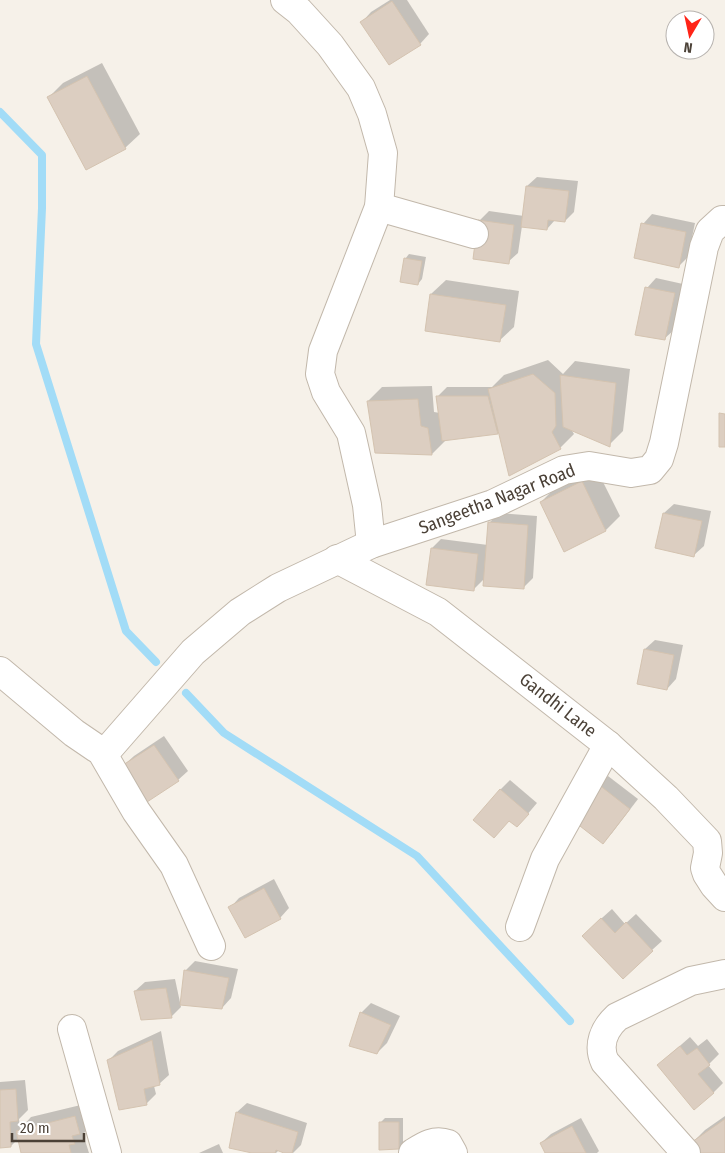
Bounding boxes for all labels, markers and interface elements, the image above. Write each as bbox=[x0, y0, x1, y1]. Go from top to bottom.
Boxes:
north arrow bbox=[665, 10, 715, 60]
text: N bbox=[683, 38, 694, 56]
street label: Sangeetha Nagar Road bbox=[416, 459, 578, 539]
street label: Gandhi Lane bbox=[515, 668, 601, 742]
scale bar bbox=[12, 1110, 85, 1142]
text: 20 m bbox=[20, 1119, 50, 1137]

